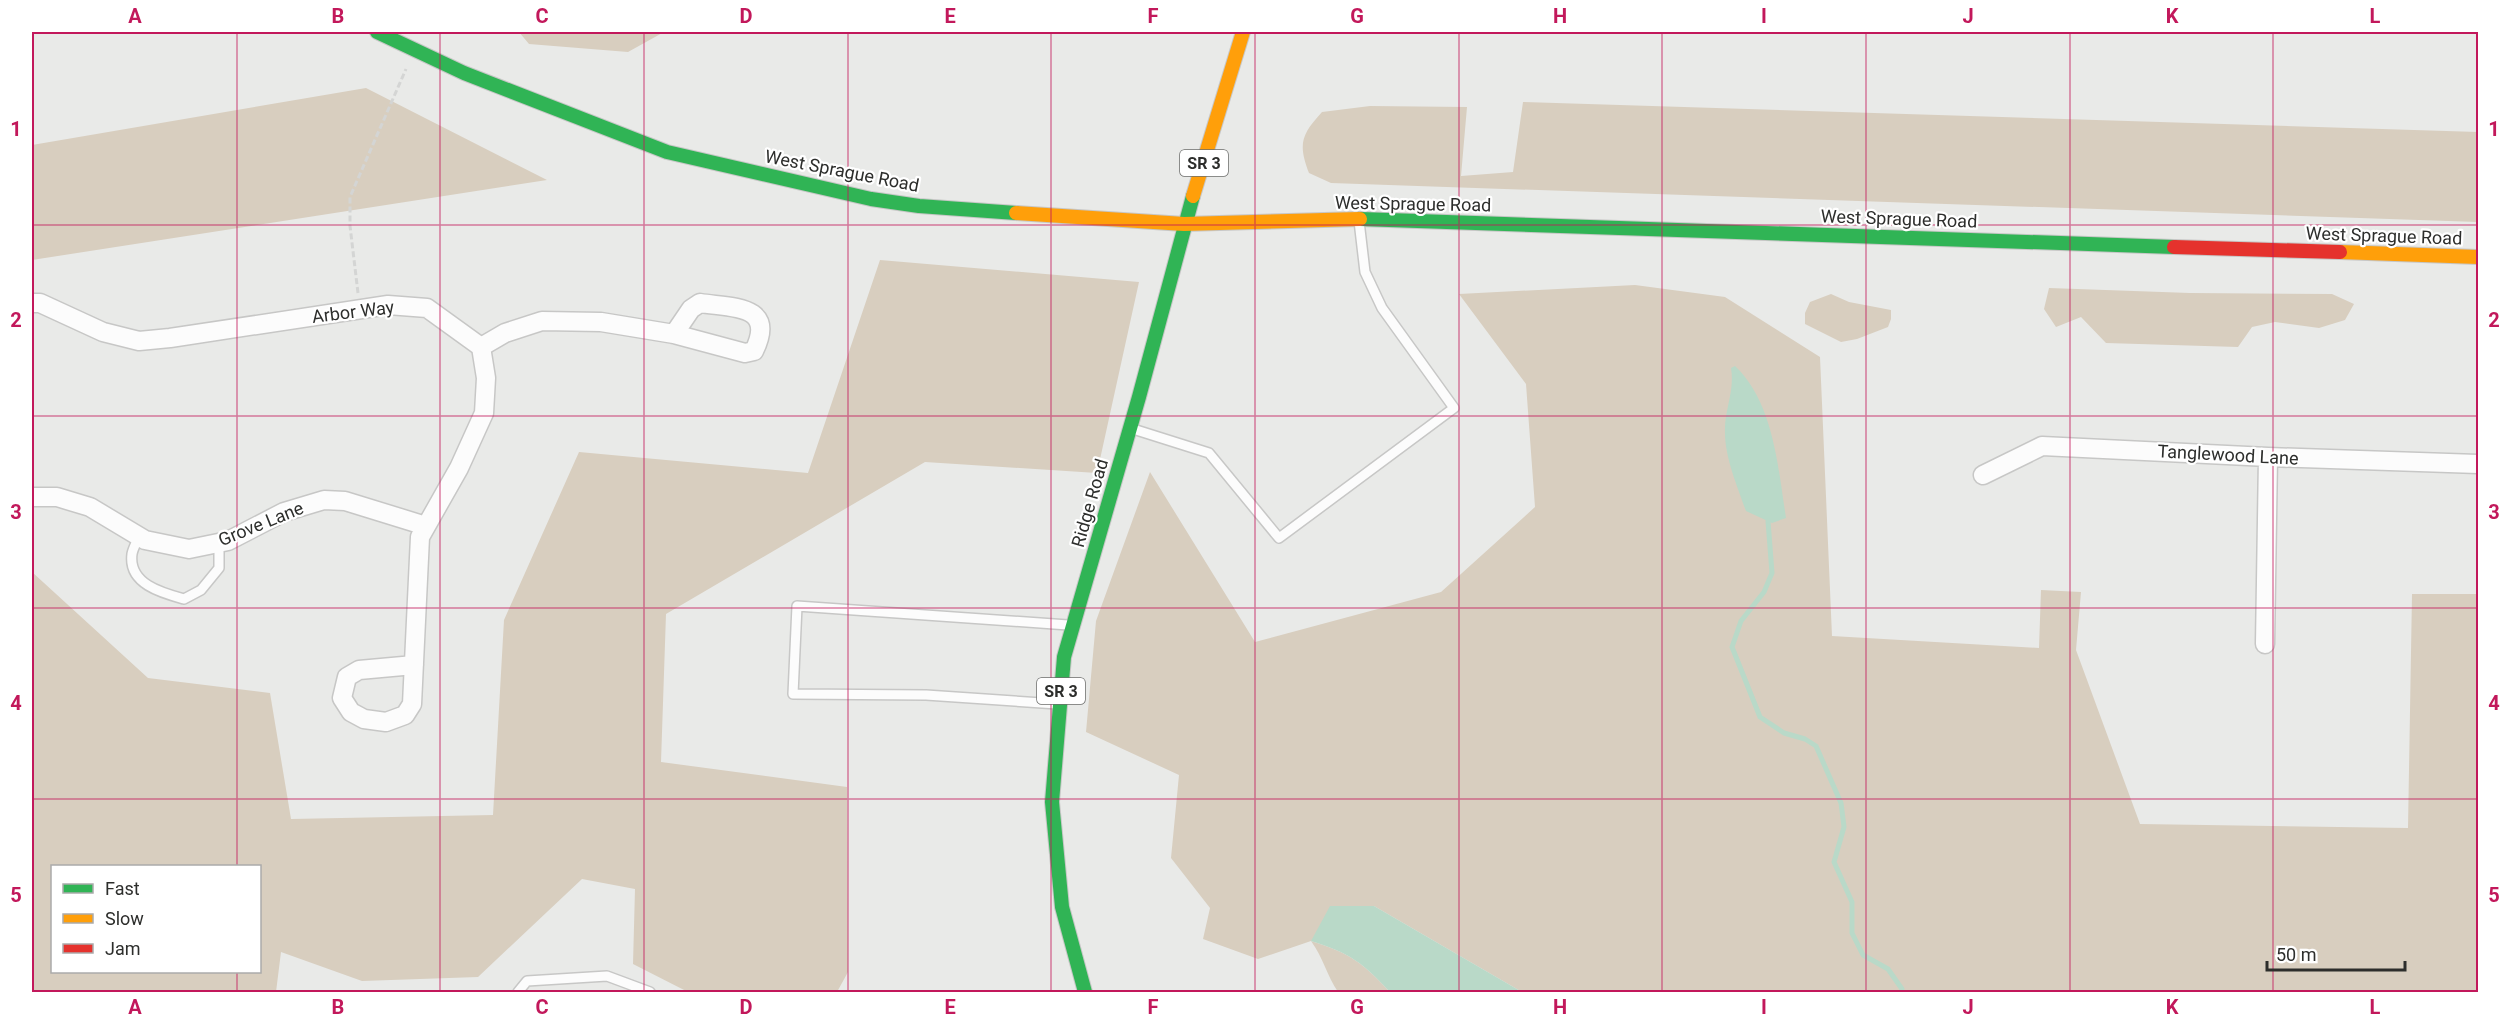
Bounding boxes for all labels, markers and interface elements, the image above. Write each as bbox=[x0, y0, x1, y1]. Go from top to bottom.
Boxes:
text: A bbox=[128, 4, 142, 28]
text: B bbox=[332, 4, 344, 28]
text: C bbox=[535, 4, 549, 28]
text: D bbox=[740, 4, 753, 28]
text: E bbox=[944, 4, 956, 28]
text: F bbox=[1148, 4, 1159, 28]
text: G bbox=[1350, 4, 1364, 28]
text: H bbox=[1553, 4, 1567, 28]
text: I bbox=[1761, 4, 1767, 28]
text: J bbox=[1962, 4, 1974, 28]
text: K bbox=[2166, 4, 2179, 28]
text: L bbox=[2370, 4, 2381, 28]
text: 1 bbox=[10, 117, 22, 141]
text: 1 bbox=[2488, 117, 2500, 141]
street label: West Sprague Road bbox=[763, 145, 921, 196]
road number: SR 3 bbox=[1180, 150, 1228, 176]
street label: West Sprague Road bbox=[1335, 192, 1491, 215]
street label: West Sprague Road bbox=[1820, 205, 1978, 232]
street label: West Sprague Road bbox=[2305, 222, 2463, 249]
street label: Arbor Way bbox=[311, 296, 396, 327]
text: 2 bbox=[10, 308, 22, 332]
text: 2 bbox=[2488, 308, 2500, 332]
street label: Tanglewood Lane bbox=[2157, 440, 2299, 469]
street label: Ridge Road bbox=[1067, 456, 1112, 550]
street label: Grove Lane bbox=[215, 497, 306, 550]
text: 3 bbox=[10, 500, 22, 524]
text: 3 bbox=[2488, 500, 2500, 524]
road number: SR 3 bbox=[1037, 678, 1085, 704]
text: 4 bbox=[10, 691, 22, 715]
text: 4 bbox=[2488, 691, 2500, 715]
legend bbox=[51, 865, 261, 973]
text: Fast bbox=[105, 878, 140, 899]
text: 5 bbox=[10, 883, 22, 907]
text: 5 bbox=[2488, 883, 2500, 907]
text: Slow bbox=[105, 908, 144, 929]
scale bar bbox=[2267, 934, 2405, 972]
text: Jam bbox=[105, 938, 141, 959]
text: 50 m bbox=[2276, 944, 2316, 965]
text: A bbox=[128, 995, 142, 1019]
text: B bbox=[332, 995, 344, 1019]
text: C bbox=[535, 995, 549, 1019]
text: D bbox=[740, 995, 753, 1019]
text: E bbox=[944, 995, 956, 1019]
text: F bbox=[1148, 995, 1159, 1019]
text: G bbox=[1350, 995, 1364, 1019]
text: H bbox=[1553, 995, 1567, 1019]
text: I bbox=[1761, 995, 1767, 1019]
text: J bbox=[1962, 995, 1974, 1019]
text: K bbox=[2166, 995, 2179, 1019]
text: L bbox=[2370, 995, 2381, 1019]

